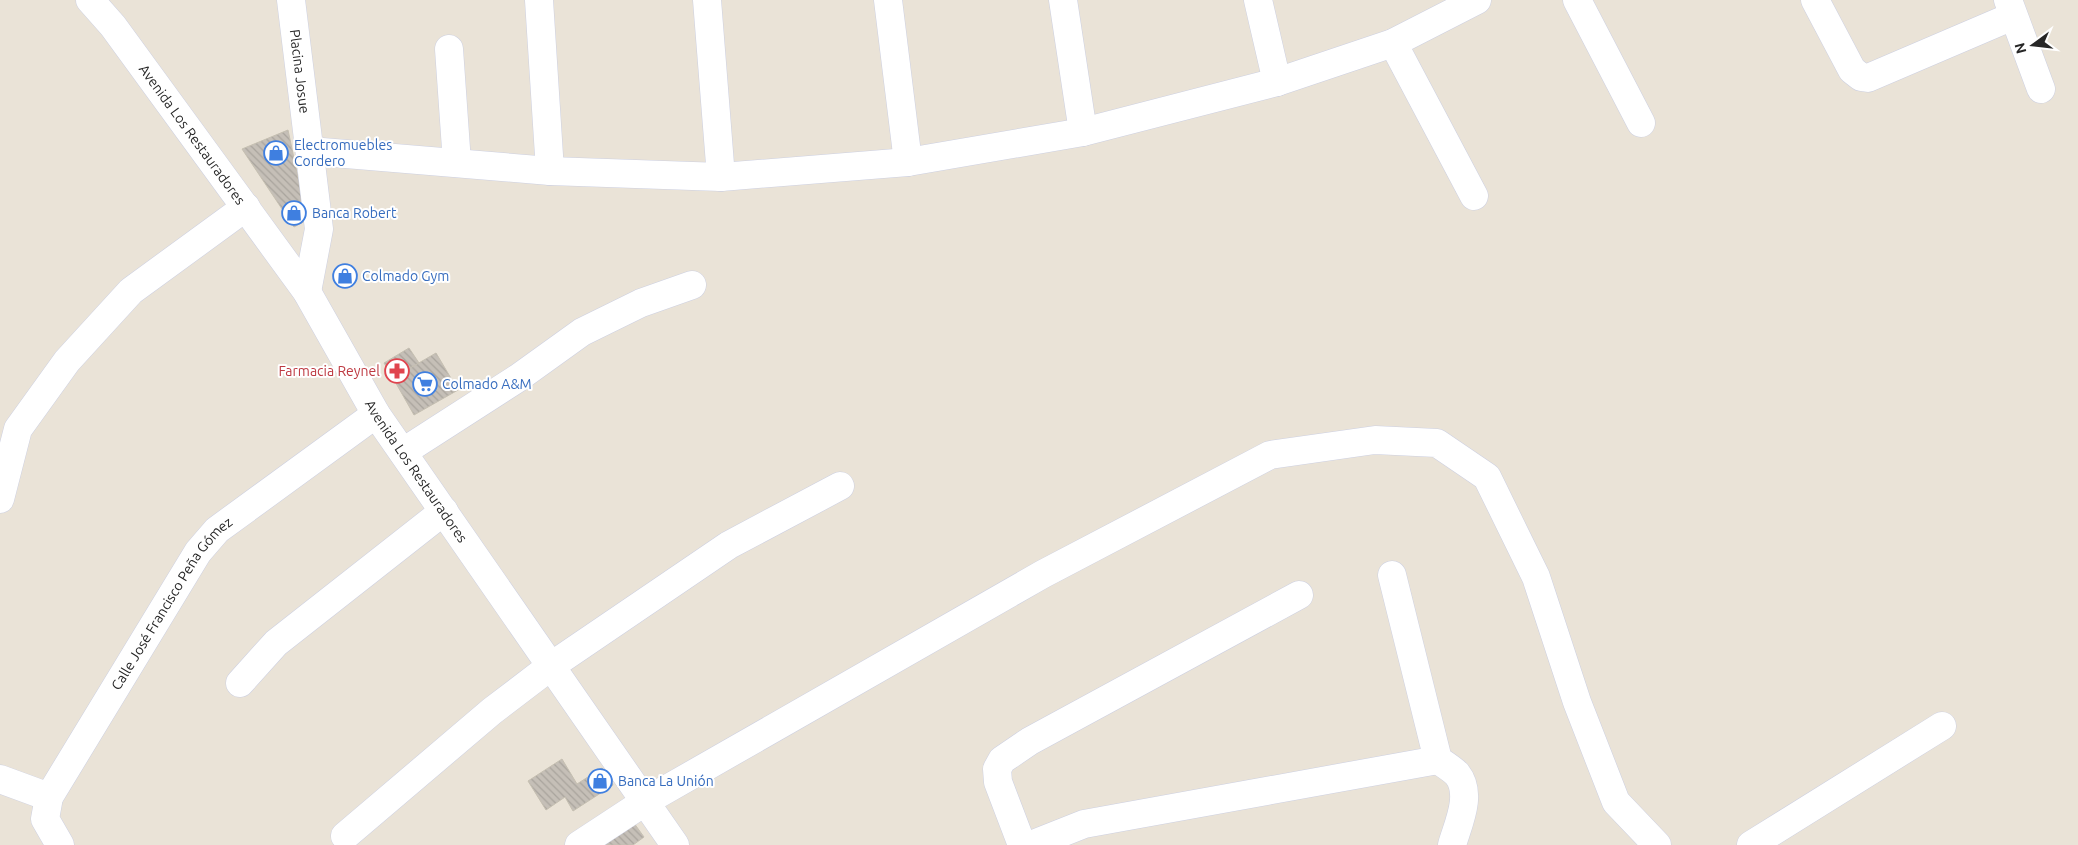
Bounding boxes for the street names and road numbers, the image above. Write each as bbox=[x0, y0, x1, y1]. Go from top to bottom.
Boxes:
street label: Placina Josue bbox=[287, 29, 313, 114]
street label: Avenida Los Restauradores bbox=[136, 61, 248, 208]
street label: Avenida Los Restauradores bbox=[362, 397, 471, 546]
street label: Calle José Francisco Peña Gómez bbox=[108, 514, 235, 693]

